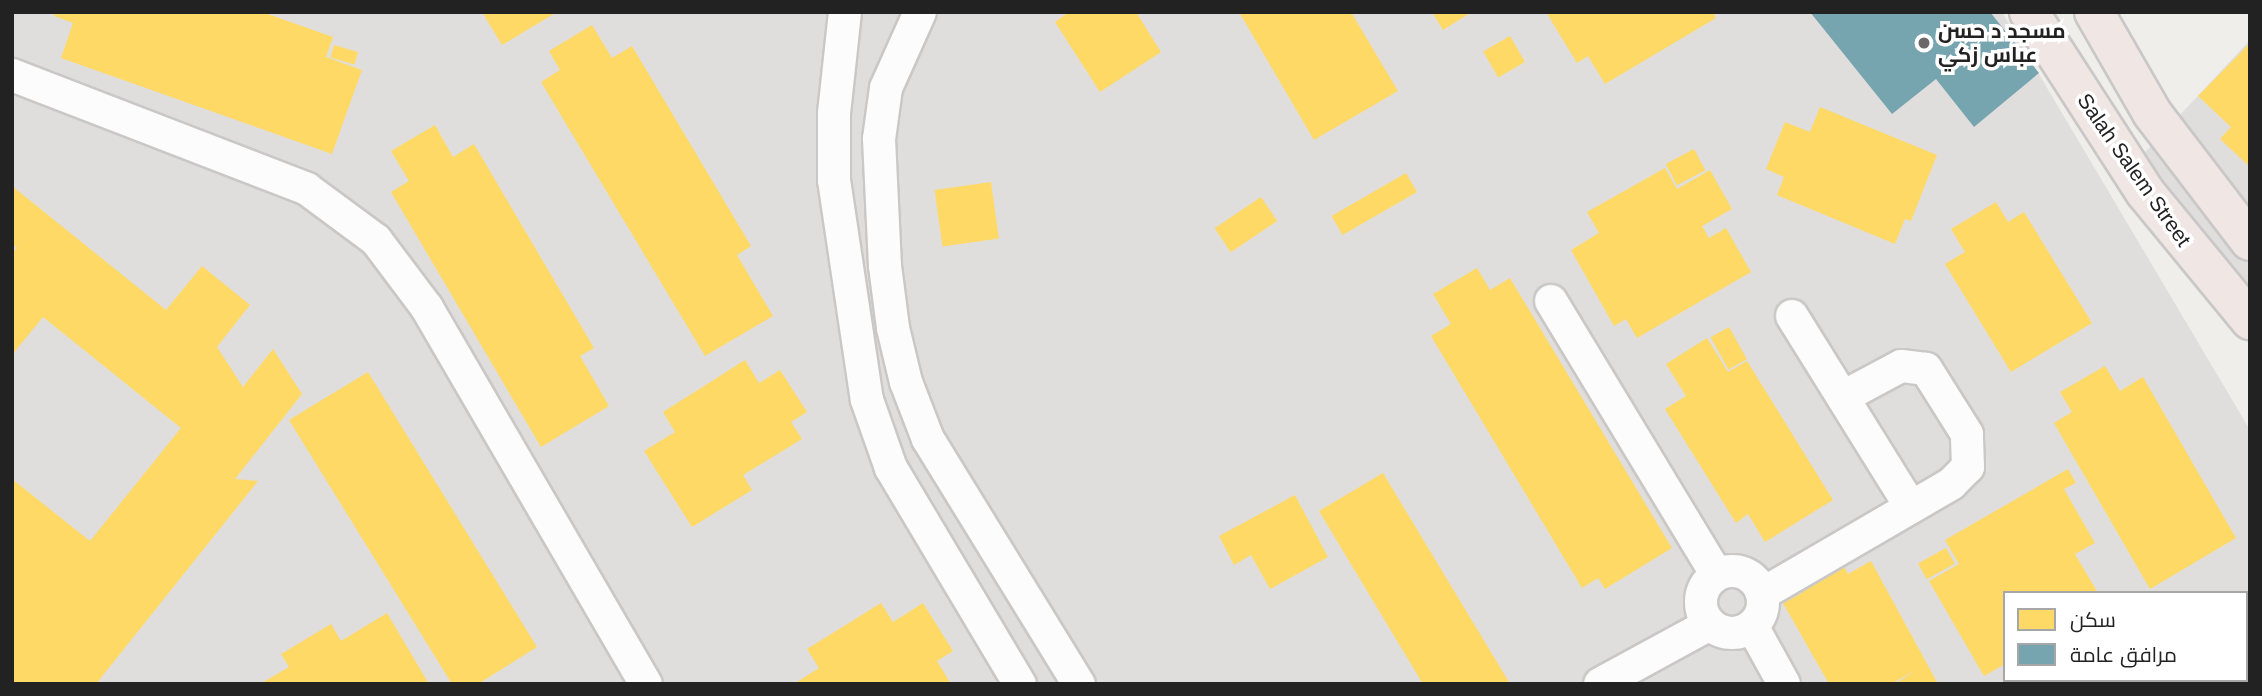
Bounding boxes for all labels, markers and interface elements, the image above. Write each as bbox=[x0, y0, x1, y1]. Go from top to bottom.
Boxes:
place label: مسجد د حسن عباس زكي bbox=[1938, 18, 2066, 68]
marker: مسجد د حسن عباس زكي bbox=[1916, 35, 1932, 51]
street label: Salah Salem Street bbox=[2072, 89, 2196, 251]
legend bbox=[2003, 591, 2248, 682]
text: سكن bbox=[2070, 608, 2116, 631]
text: مرافق عامة bbox=[2070, 643, 2177, 666]

